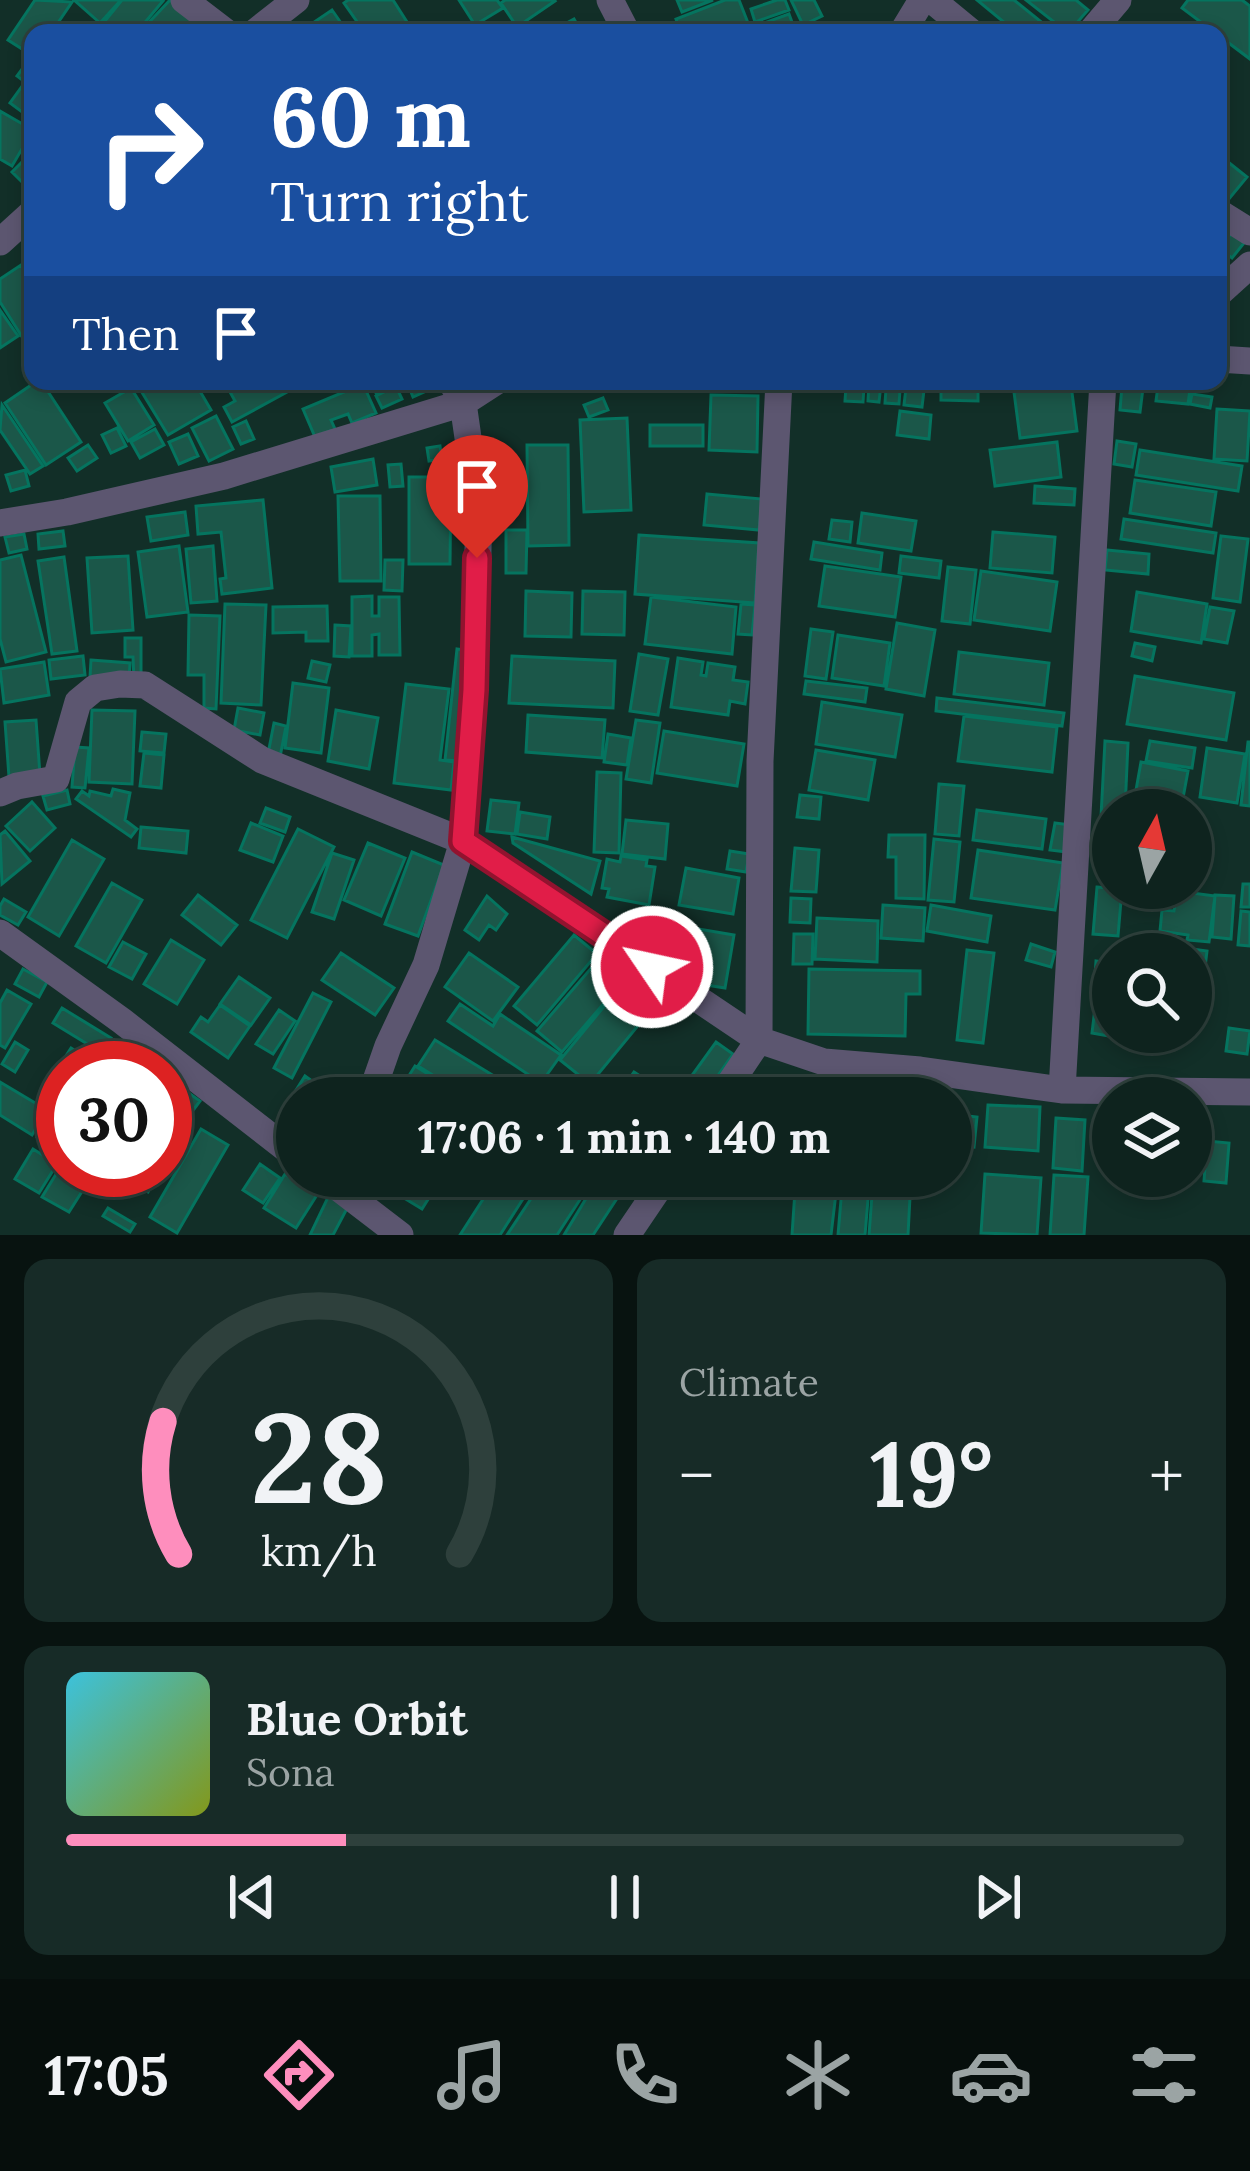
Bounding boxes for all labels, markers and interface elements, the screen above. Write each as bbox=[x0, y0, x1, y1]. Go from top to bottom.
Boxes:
text: 60 m bbox=[270, 62, 471, 170]
icon: right bbox=[72, 72, 228, 228]
text: Turn right bbox=[270, 167, 529, 236]
icon: arrive bbox=[203, 300, 269, 366]
text: Then bbox=[72, 305, 179, 362]
pin bbox=[426, 435, 528, 558]
icon: arrive bbox=[444, 453, 510, 519]
north arrow bbox=[1092, 789, 1212, 909]
map controls bbox=[1092, 789, 1212, 1197]
position arrow bbox=[589, 904, 715, 1030]
button: search bbox=[1092, 933, 1212, 1053]
speed limit sign: 30 bbox=[36, 1041, 192, 1197]
button: layers bbox=[1092, 1077, 1212, 1197]
text: 17:06 · 1 min · 140 m bbox=[418, 1108, 830, 1165]
text: Climate bbox=[679, 1357, 819, 1407]
text: 28 bbox=[250, 1377, 387, 1537]
text: 19° bbox=[870, 1416, 993, 1532]
text: − bbox=[679, 1433, 714, 1517]
text: + bbox=[1149, 1433, 1184, 1517]
text: km/h bbox=[261, 1522, 376, 1577]
text: Blue Orbit bbox=[246, 1690, 468, 1747]
text: Sona bbox=[246, 1747, 335, 1797]
icon: previous bbox=[219, 1864, 285, 1930]
icon: pause bbox=[592, 1864, 658, 1930]
icon: next bbox=[965, 1864, 1031, 1930]
icon: directions bbox=[257, 2033, 341, 2117]
icon: music bbox=[430, 2033, 514, 2117]
icon: phone bbox=[603, 2033, 687, 2117]
icon: climate bbox=[776, 2033, 860, 2117]
icon: car bbox=[949, 2033, 1033, 2117]
icon: filters bbox=[1122, 2033, 1206, 2117]
text: 17:05 bbox=[44, 2041, 169, 2110]

